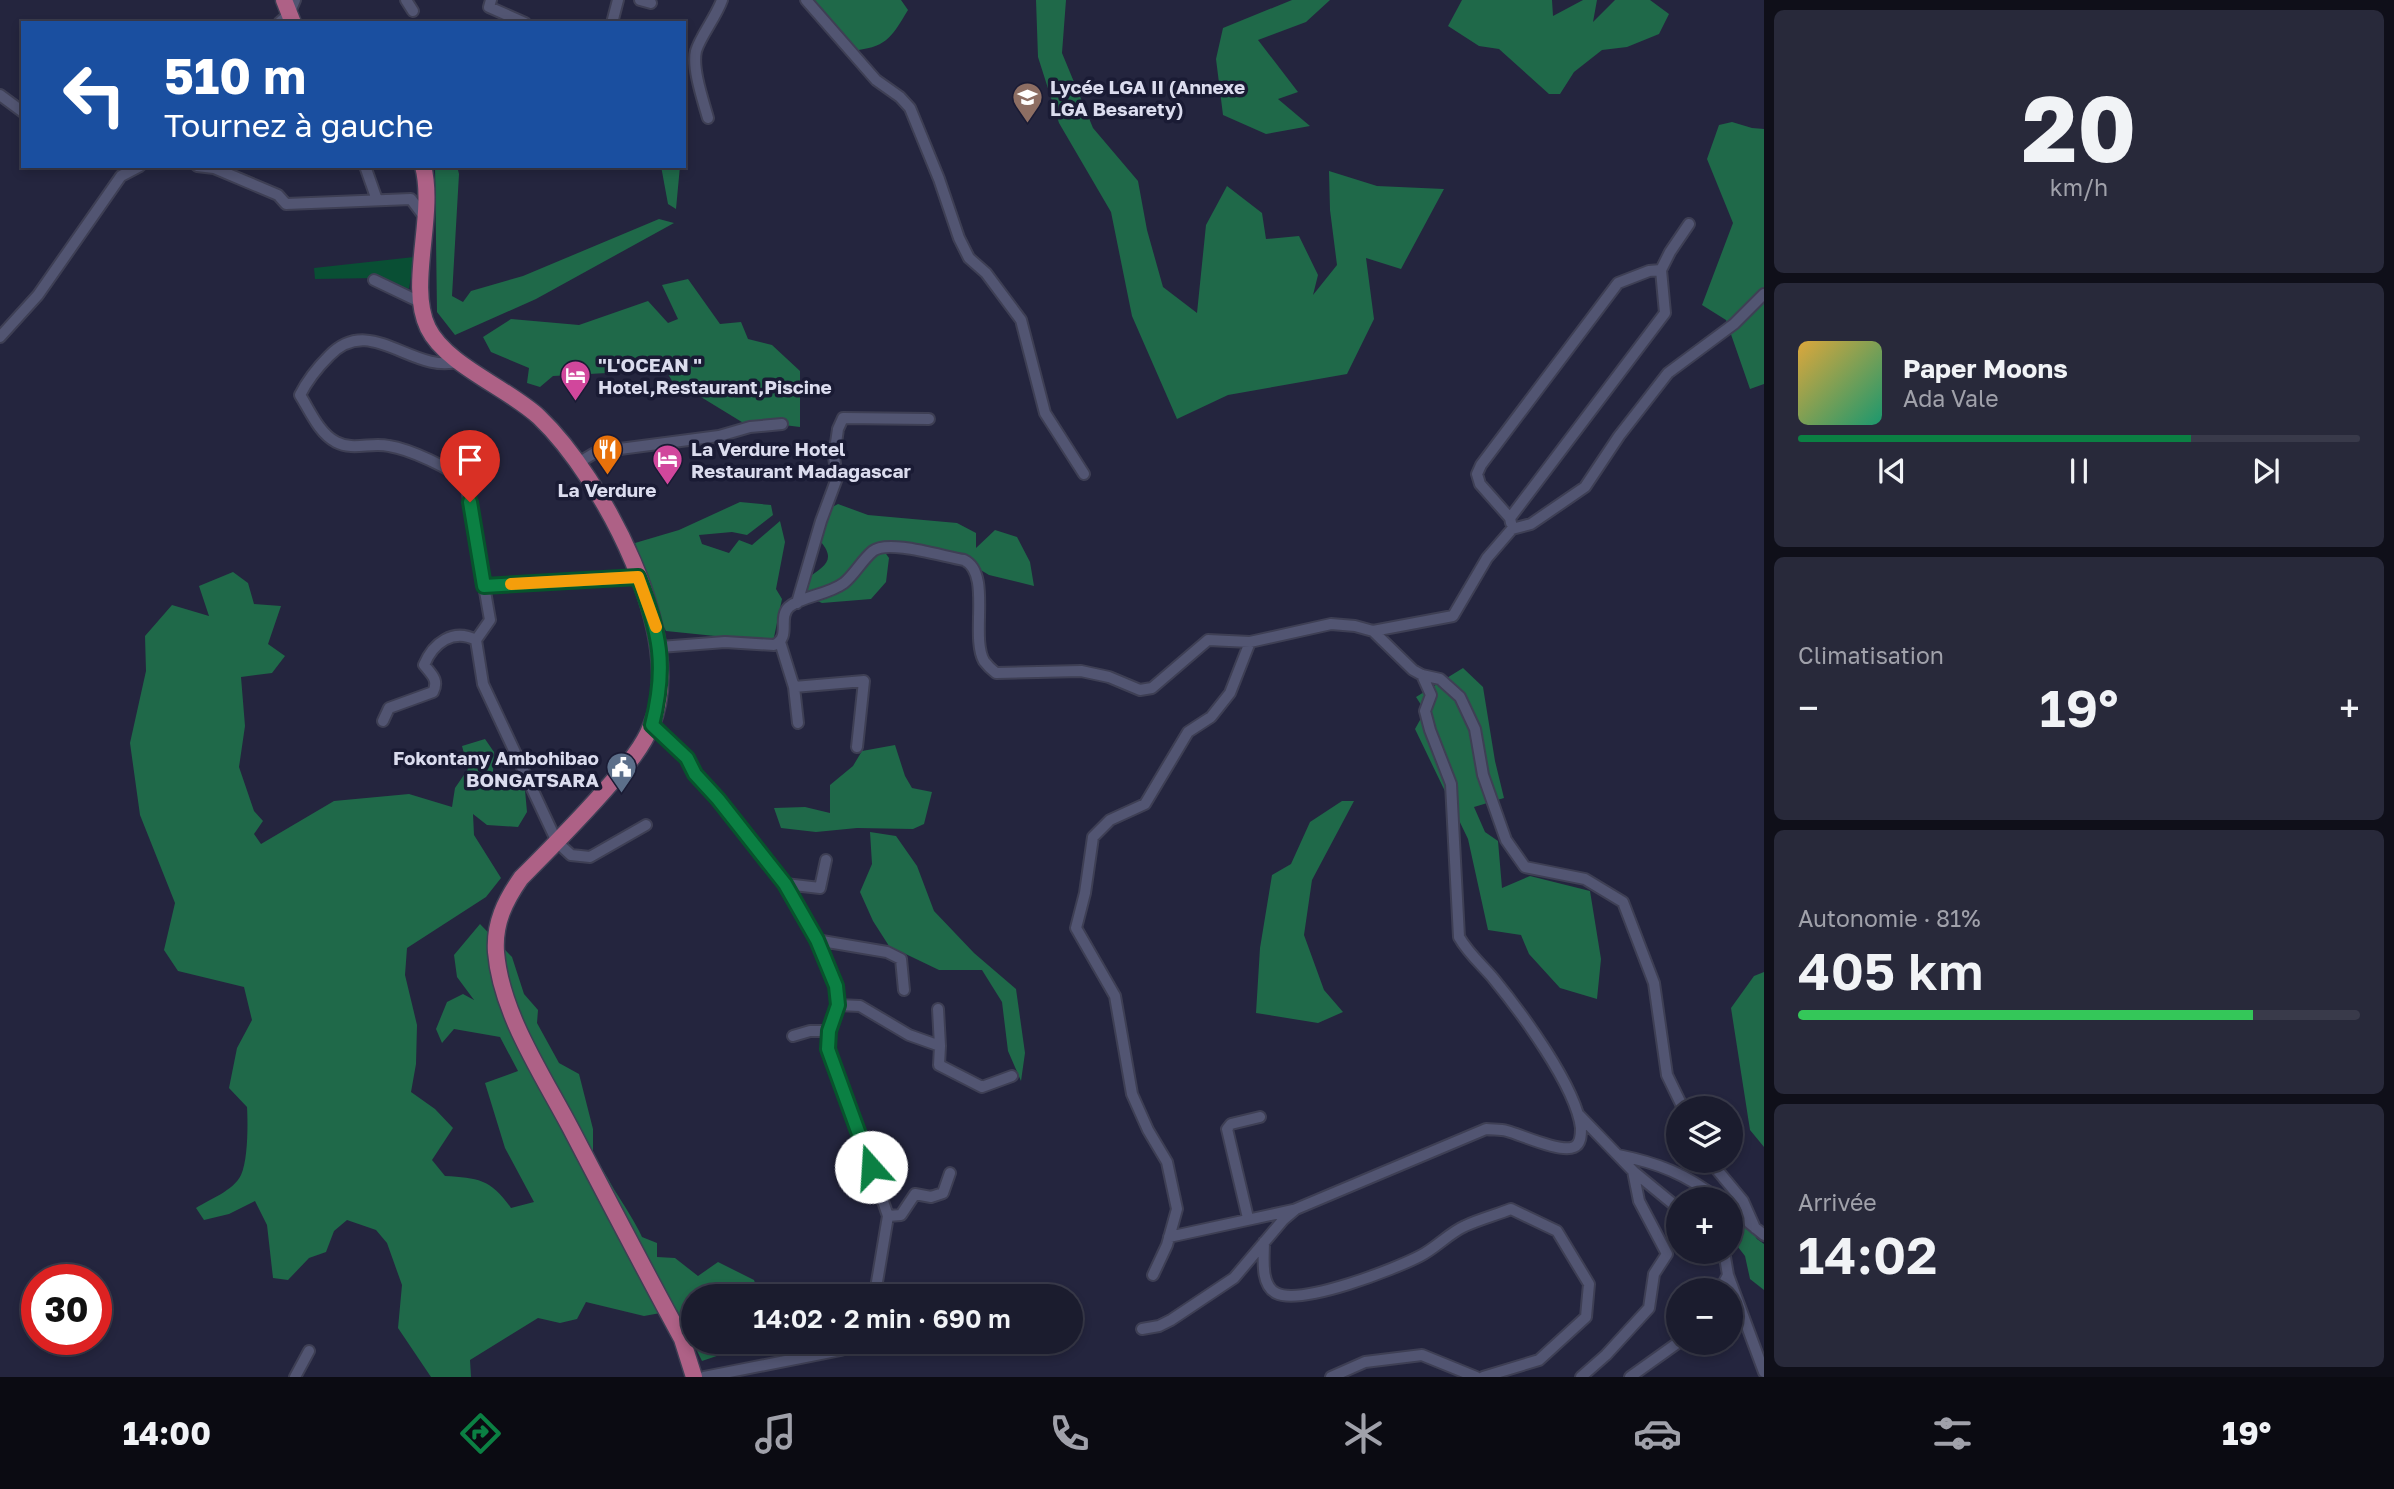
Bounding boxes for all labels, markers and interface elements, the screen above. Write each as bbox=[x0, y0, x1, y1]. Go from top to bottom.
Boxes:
text: 510 m bbox=[164, 46, 306, 105]
icon: left bbox=[49, 49, 140, 140]
text: 20 bbox=[2022, 73, 2136, 182]
place label: Lycée LGA II (Annexe LGA Besarety) bbox=[1050, 75, 1245, 120]
school or university icon: Lycée LGA II (Annexe LGA Besarety) bbox=[1010, 80, 1044, 124]
text: Tournez à gauche bbox=[164, 106, 433, 144]
text: km/h bbox=[2050, 173, 2108, 201]
place label: "L'OCEAN " Hotel,Restaurant,Piscine bbox=[598, 353, 832, 398]
text: Paper Moons bbox=[1903, 353, 2068, 384]
hotel icon: "L'OCEAN " Hotel,Restaurant,Piscine bbox=[558, 358, 592, 402]
text: Ada Vale bbox=[1903, 384, 1999, 412]
pin bbox=[440, 430, 500, 502]
restaurant icon: La Verdure bbox=[590, 433, 624, 477]
place label: La Verdure Hotel Restaurant Madagascar bbox=[691, 437, 912, 482]
icon: arrive bbox=[451, 441, 489, 479]
hotel icon: La Verdure Hotel Restaurant Madagascar bbox=[651, 442, 685, 486]
icon: previous bbox=[1873, 452, 1911, 490]
icon: pause bbox=[2060, 452, 2098, 490]
icon: next bbox=[2247, 452, 2285, 490]
place label: La Verdure bbox=[558, 478, 656, 501]
text: Climatisation bbox=[1798, 641, 1944, 669]
text: 19° bbox=[2040, 676, 2118, 738]
text: − bbox=[1798, 685, 1819, 730]
text: + bbox=[2339, 685, 2360, 730]
place label: Fokontany Ambohibao BONGATSARA bbox=[393, 746, 600, 791]
public building icon: Fokontany Ambohibao BONGATSARA bbox=[605, 751, 639, 795]
text: Autonomie · 81% bbox=[1798, 904, 1981, 932]
text: 405 km bbox=[1798, 939, 1983, 1001]
map controls bbox=[1666, 1096, 1743, 1355]
button: layers bbox=[1666, 1096, 1743, 1173]
position arrow bbox=[834, 1130, 908, 1204]
button: + bbox=[1666, 1187, 1743, 1264]
text: Arrivée bbox=[1798, 1188, 1877, 1216]
text: 14:02 bbox=[1798, 1223, 1937, 1285]
speed limit sign: 30 bbox=[21, 1264, 112, 1355]
button: − bbox=[1666, 1278, 1743, 1355]
text: 14:02 · 2 min · 690 m bbox=[753, 1303, 1011, 1334]
icon: directions bbox=[456, 1409, 505, 1458]
icon: music bbox=[751, 1409, 800, 1458]
icon: phone bbox=[1045, 1409, 1094, 1458]
icon: climate bbox=[1339, 1409, 1388, 1458]
icon: car bbox=[1633, 1409, 1682, 1458]
icon: filters bbox=[1928, 1409, 1977, 1458]
text: 14:00 bbox=[123, 1414, 211, 1452]
text: 19° bbox=[2222, 1414, 2271, 1452]

